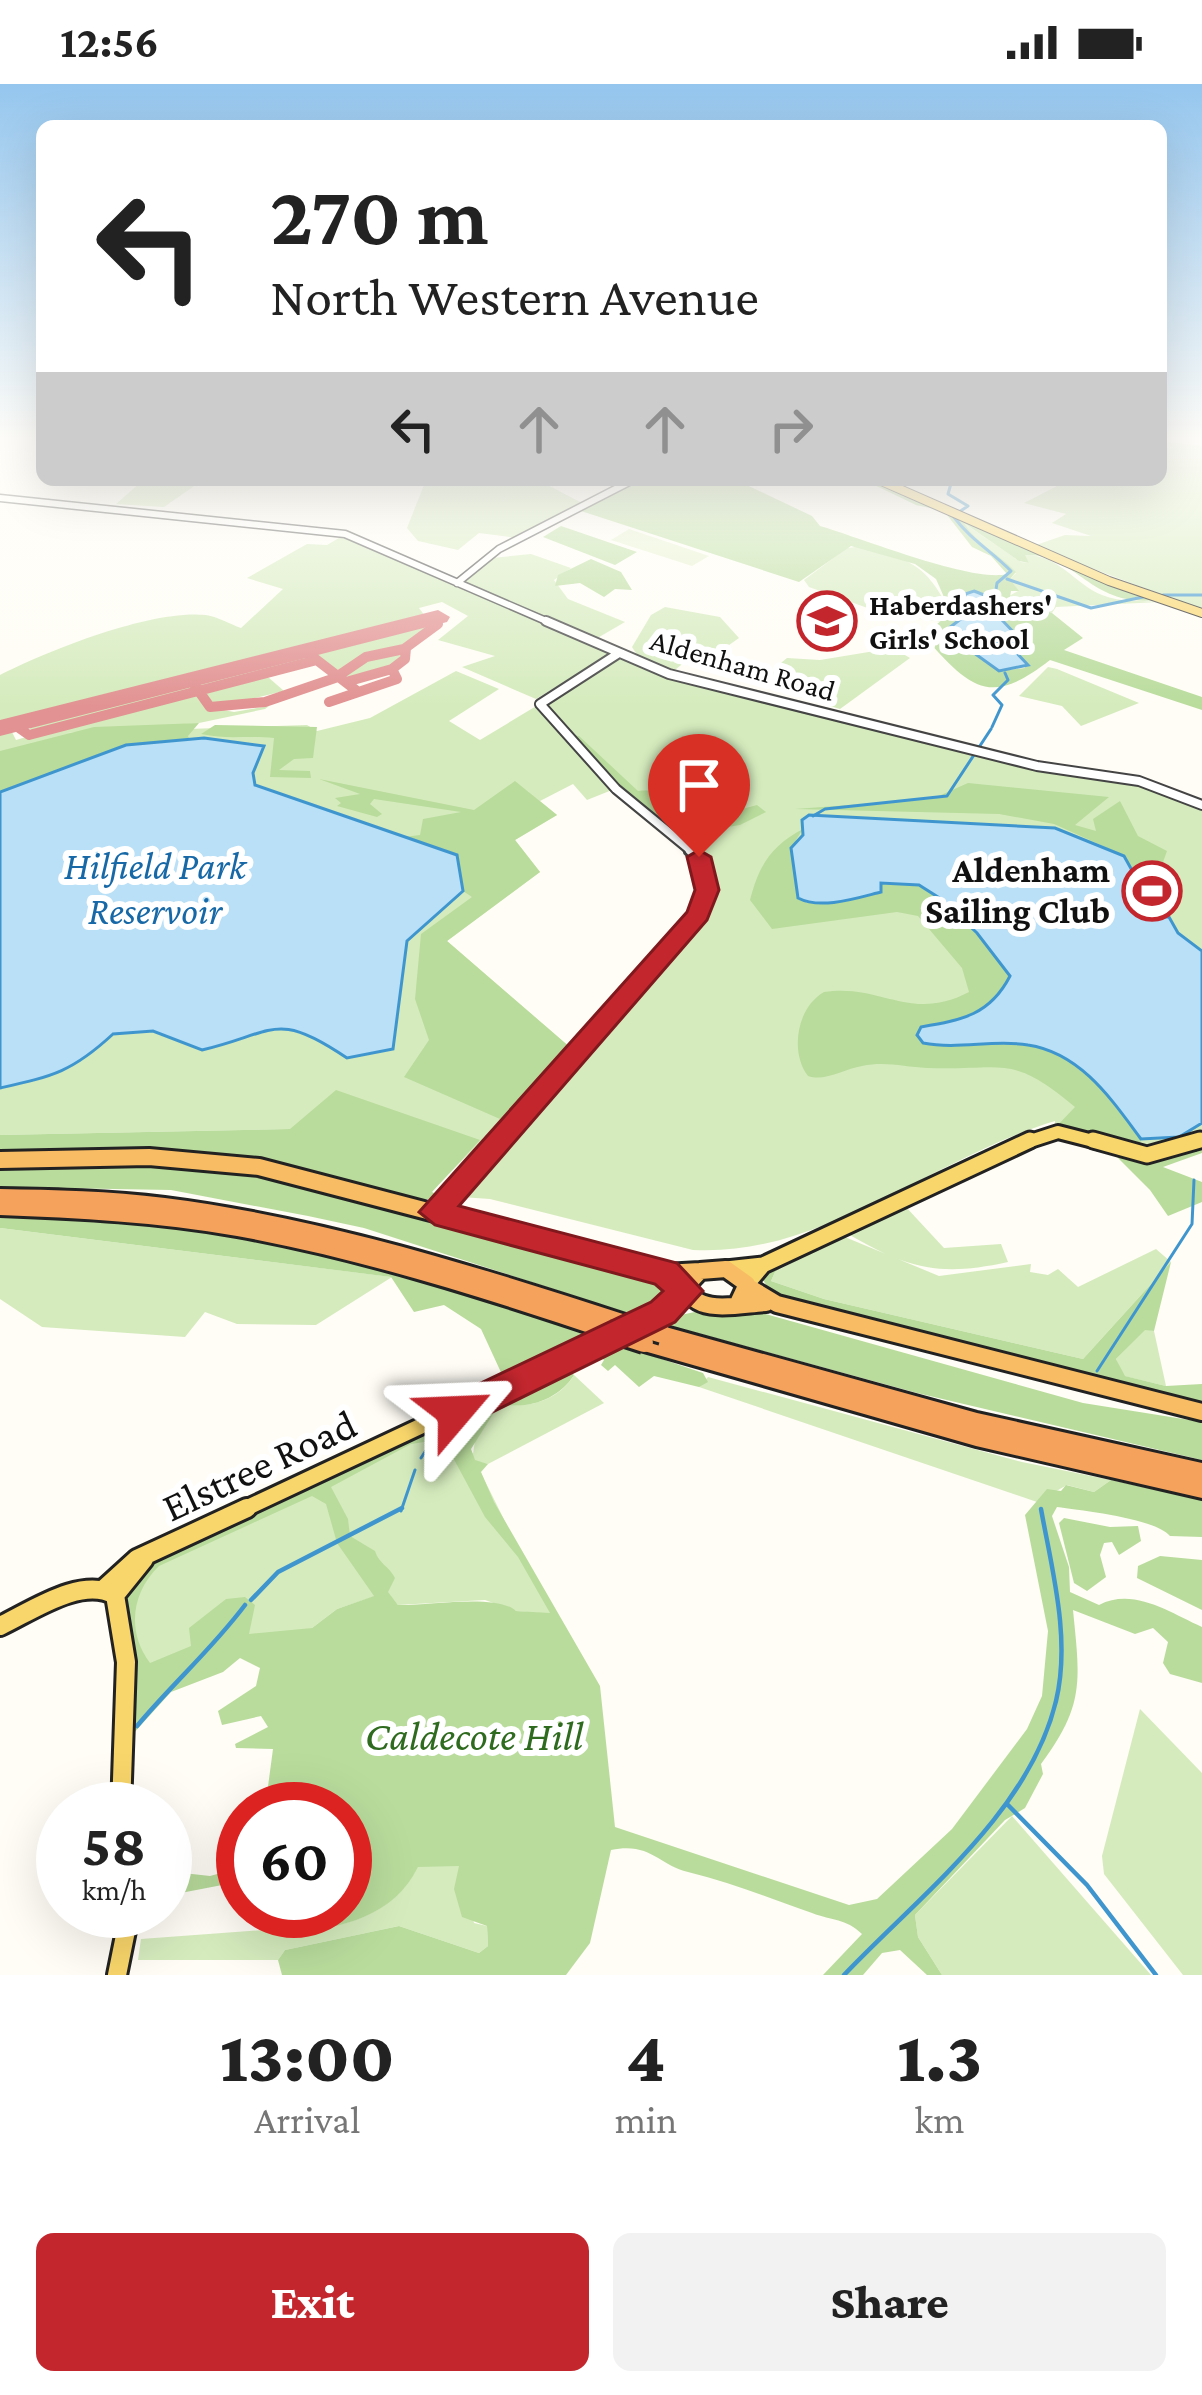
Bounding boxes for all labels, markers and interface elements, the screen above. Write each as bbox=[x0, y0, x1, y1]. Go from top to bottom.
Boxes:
text: 12:56 bbox=[60, 17, 159, 67]
icon: left bbox=[72, 168, 228, 324]
text: 270 m bbox=[270, 169, 489, 262]
text: North Western Avenue bbox=[270, 267, 759, 327]
icon: left bbox=[380, 396, 446, 462]
icon: ahead bbox=[506, 396, 572, 462]
icon: ahead bbox=[632, 396, 698, 462]
icon: right bbox=[758, 396, 824, 462]
place label: Haberdashers' Girls' School bbox=[869, 588, 1052, 655]
school or university icon: Haberdashers' Girls' School bbox=[796, 590, 858, 652]
street label: Aldenham Road bbox=[647, 623, 839, 707]
pin bbox=[648, 734, 750, 857]
icon: arrive bbox=[666, 752, 732, 818]
water label: Hilfield Park Reservoir bbox=[64, 844, 248, 932]
place label: Aldenham Sailing Club bbox=[925, 850, 1111, 931]
sports icon: Aldenham Sailing Club bbox=[1121, 860, 1183, 922]
position arrow bbox=[392, 1349, 518, 1475]
street label: Elstree Road bbox=[155, 1400, 363, 1530]
park label: Caldecote Hill bbox=[365, 1712, 584, 1759]
speed limit sign: 60 bbox=[216, 1782, 372, 1938]
text: 58 bbox=[82, 1811, 146, 1878]
text: km/h bbox=[82, 1873, 146, 1906]
text: 13:00 bbox=[220, 2016, 395, 2096]
text: 4 bbox=[626, 2016, 666, 2096]
text: 1.3 bbox=[897, 2016, 982, 2096]
text: Arrival bbox=[254, 2098, 360, 2141]
text: min bbox=[615, 2098, 677, 2141]
text: km bbox=[915, 2098, 965, 2141]
button: Exit bbox=[36, 2233, 589, 2371]
button: Share bbox=[613, 2233, 1166, 2371]

